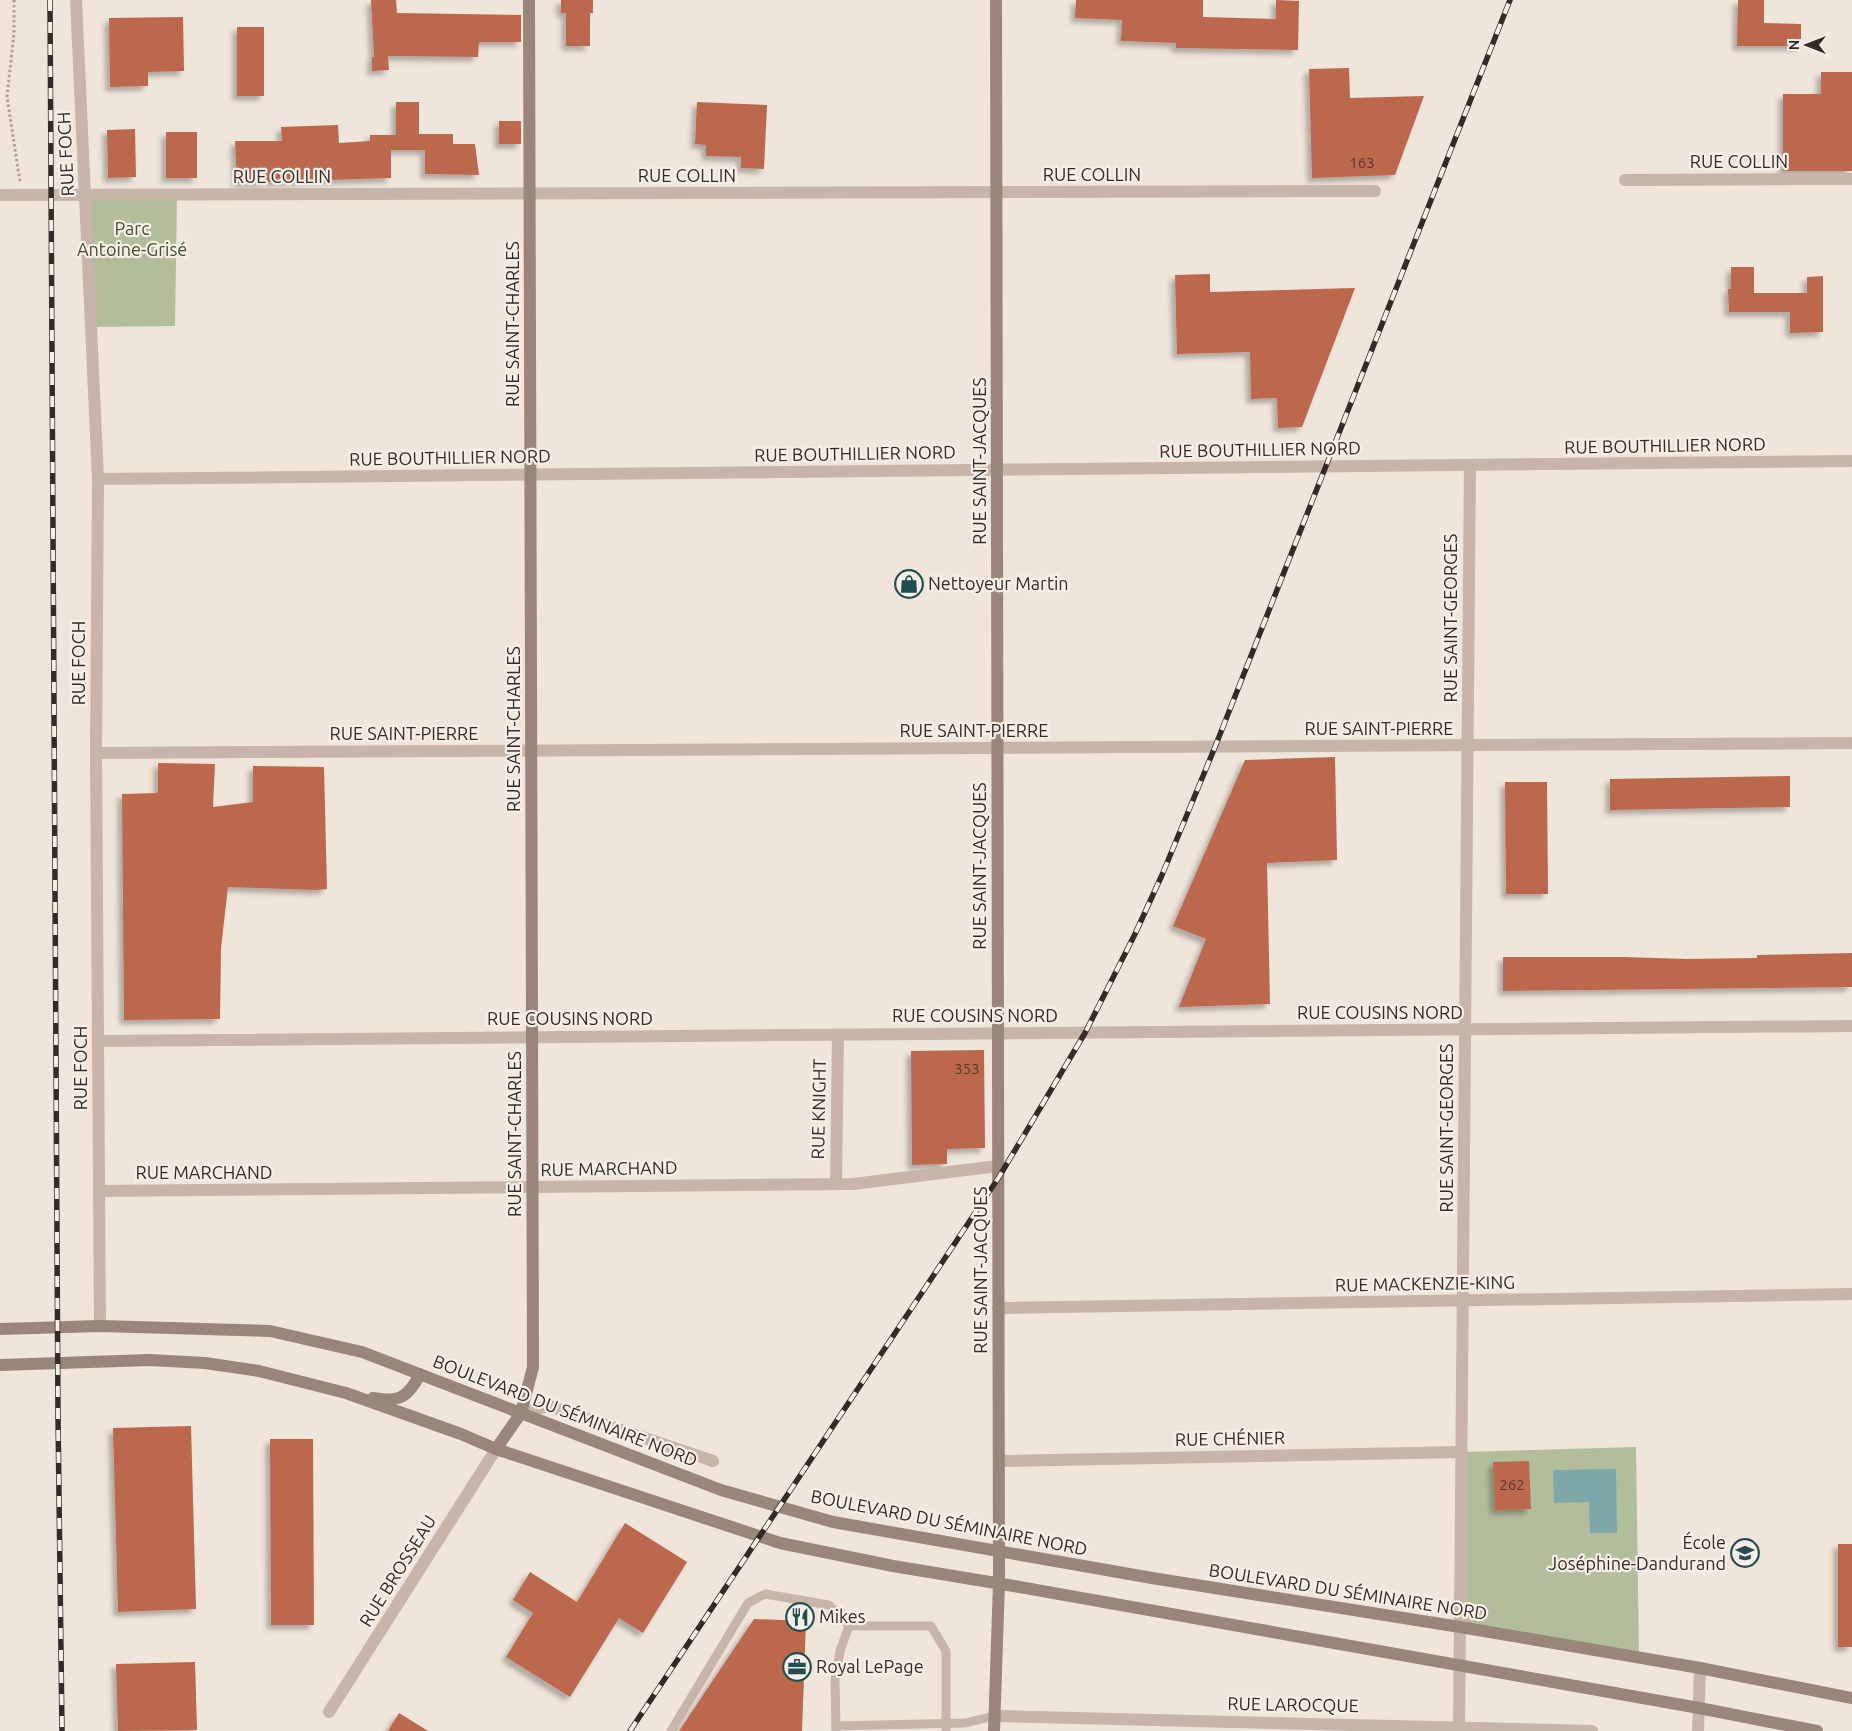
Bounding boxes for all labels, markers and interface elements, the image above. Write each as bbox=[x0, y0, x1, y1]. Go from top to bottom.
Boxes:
north arrow bbox=[1782, 20, 1832, 70]
text: N bbox=[1786, 40, 1802, 50]
street label: RUE FOCH bbox=[53, 111, 77, 197]
street label: RUE COLLIN bbox=[1690, 151, 1788, 171]
house number: 163 bbox=[1349, 154, 1375, 171]
street label: RUE COLLIN bbox=[1043, 164, 1141, 184]
street label: RUE COLLIN bbox=[638, 165, 736, 185]
street label: RUE COLLIN bbox=[233, 166, 331, 186]
park label: Parc Antoine-Grisé bbox=[77, 218, 187, 259]
street label: RUE SAINT-CHARLES bbox=[502, 241, 522, 407]
street label: RUE SAINT-JACQUES bbox=[969, 377, 990, 545]
street label: RUE BOUTHILLIER NORD bbox=[1564, 433, 1766, 457]
street label: RUE BOUTHILLIER NORD bbox=[1159, 437, 1361, 461]
street label: RUE BOUTHILLIER NORD bbox=[754, 441, 956, 465]
street label: RUE BOUTHILLIER NORD bbox=[349, 445, 551, 469]
street label: RUE SAINT-GEORGES bbox=[1440, 533, 1460, 703]
shop icon: Nettoyeur Martin bbox=[894, 569, 924, 599]
place label: Nettoyeur Martin bbox=[928, 573, 1069, 593]
street label: RUE FOCH bbox=[68, 621, 88, 705]
street label: RUE SAINT-CHARLES bbox=[503, 646, 523, 812]
street label: RUE SAINT-PIERRE bbox=[1305, 718, 1453, 738]
street label: RUE SAINT-PIERRE bbox=[900, 720, 1048, 740]
street label: RUE SAINT-PIERRE bbox=[330, 723, 478, 743]
street label: RUE SAINT-JACQUES bbox=[969, 782, 990, 950]
street label: RUE COUSINS NORD bbox=[1297, 1002, 1463, 1022]
street label: RUE COUSINS NORD bbox=[892, 1005, 1058, 1025]
street label: RUE COUSINS NORD bbox=[487, 1008, 653, 1028]
street label: RUE FOCH bbox=[70, 1026, 90, 1110]
street label: RUE SAINT-GEORGES bbox=[1436, 1043, 1456, 1213]
street label: RUE SAINT-CHARLES bbox=[504, 1051, 524, 1217]
street label: RUE KNIGHT bbox=[807, 1058, 829, 1159]
house number: 353 bbox=[954, 1060, 980, 1077]
street label: RUE MARCHAND bbox=[540, 1157, 678, 1179]
street label: RUE MARCHAND bbox=[136, 1162, 273, 1182]
street label: RUE SAINT-JACQUES bbox=[970, 1186, 991, 1354]
street label: RUE MACKENZIE-KING bbox=[1335, 1271, 1515, 1295]
street label: BOULEVARD DU SÉMINAIRE NORD bbox=[430, 1349, 701, 1470]
street label: RUE CHÉNIER bbox=[1175, 1426, 1285, 1449]
house number: 262 bbox=[1499, 1476, 1525, 1493]
street label: BOULEVARD DU SÉMINAIRE NORD bbox=[809, 1484, 1089, 1559]
street label: RUE BROSSEAU bbox=[355, 1511, 439, 1630]
place label: École Joséphine-Dandurand bbox=[1548, 1531, 1726, 1573]
school or university icon: École Joséphine-Dandurand bbox=[1730, 1538, 1760, 1568]
street label: BOULEVARD DU SÉMINAIRE NORD bbox=[1208, 1558, 1489, 1623]
restaurant icon: Mikes bbox=[785, 1602, 815, 1632]
place label: Mikes bbox=[819, 1606, 866, 1626]
office icon: Royal LePage bbox=[782, 1652, 812, 1682]
place label: Royal LePage bbox=[816, 1656, 924, 1676]
street label: RUE LAROCQUE bbox=[1227, 1693, 1359, 1716]

